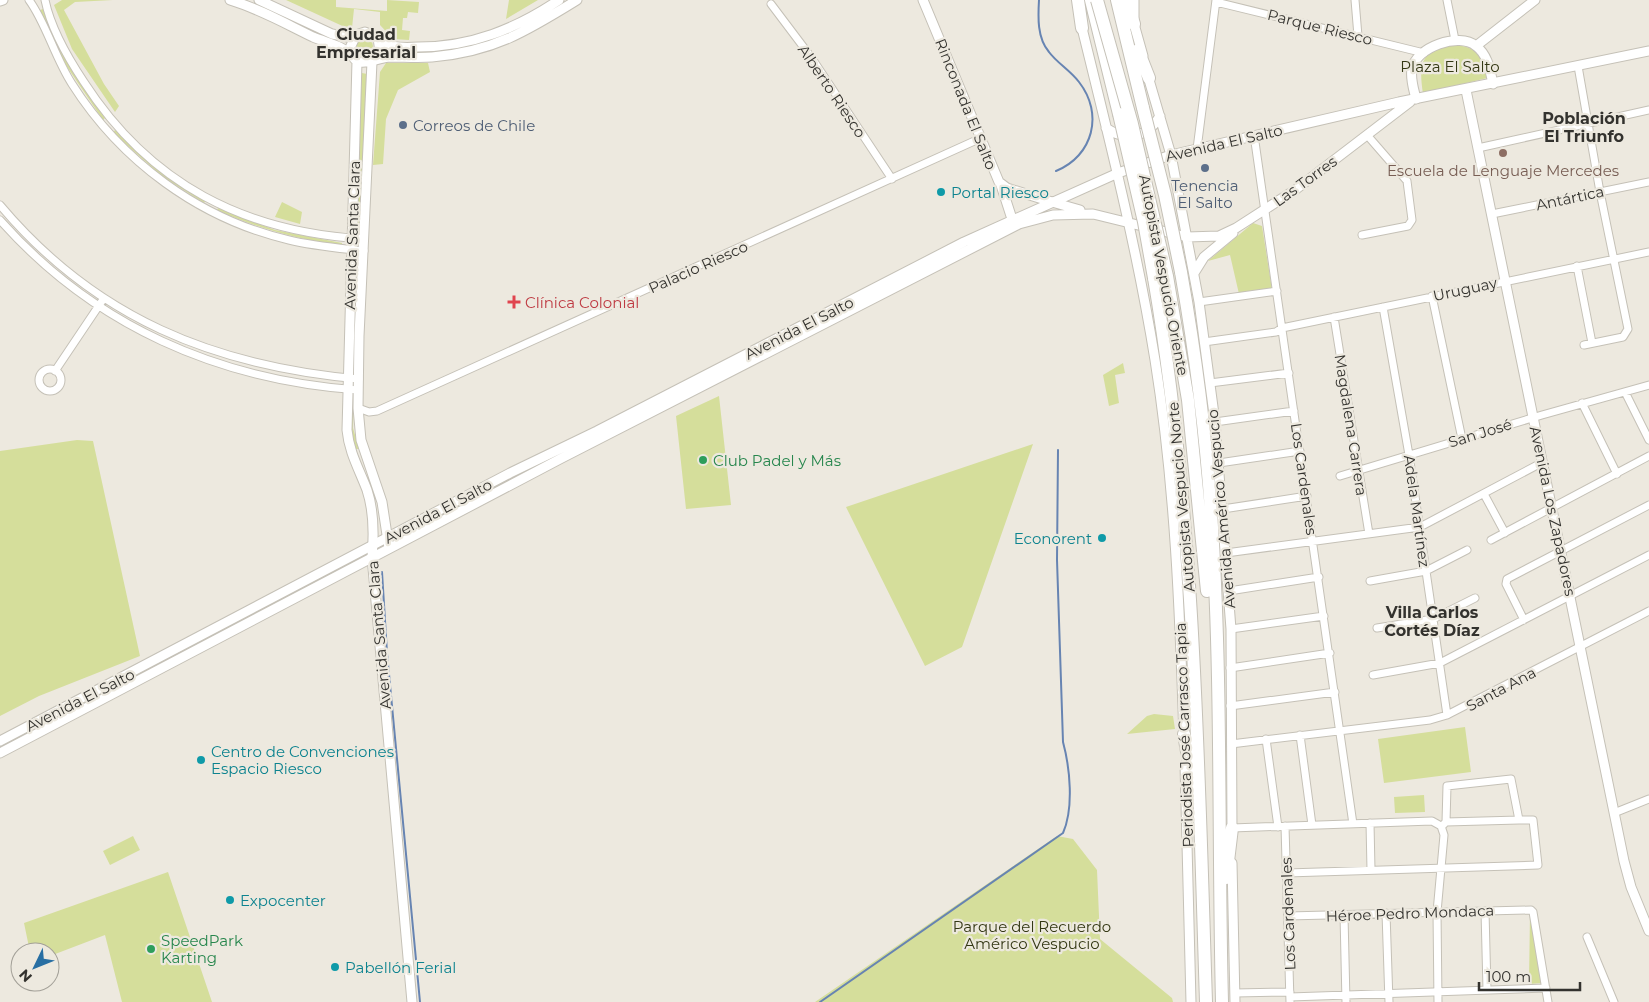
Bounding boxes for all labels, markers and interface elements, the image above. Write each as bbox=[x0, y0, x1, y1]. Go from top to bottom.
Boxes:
street label: Parque Riesco bbox=[1266, 5, 1374, 49]
district label: Ciudad Empresarial bbox=[316, 25, 416, 62]
street label: Rinconada El Salto bbox=[931, 36, 1001, 172]
street label: Alberto Riesco bbox=[794, 41, 870, 141]
park label: Plaza El Salto bbox=[1400, 57, 1500, 76]
district label: Población El Triunfo bbox=[1542, 109, 1626, 146]
place label: Correos de Chile bbox=[413, 116, 535, 135]
marker: Correos de Chile bbox=[397, 119, 409, 131]
street label: Avenida El Salto bbox=[1164, 120, 1284, 166]
marker: Escuela de Lenguaje Mercedes bbox=[1497, 147, 1509, 159]
street label: Las Torres bbox=[1269, 151, 1341, 211]
street label: Avenida Santa Clara bbox=[340, 160, 364, 310]
place label: Escuela de Lenguaje Mercedes bbox=[1387, 161, 1619, 180]
marker: Tenencia El Salto bbox=[1199, 162, 1211, 174]
street label: Autopista Vespucio Oriente bbox=[1135, 173, 1193, 377]
place label: Tenencia El Salto bbox=[1171, 176, 1239, 212]
street label: Antártica bbox=[1534, 182, 1606, 214]
place label: Portal Riesco bbox=[951, 183, 1049, 202]
marker: Portal Riesco bbox=[935, 186, 947, 198]
street label: Palacio Riesco bbox=[645, 237, 751, 297]
street label: Uruguay bbox=[1431, 273, 1500, 305]
street label: Avenida El Salto bbox=[741, 292, 857, 364]
place label: Clínica Colonial bbox=[525, 293, 639, 312]
marker: Clínica Colonial bbox=[507, 295, 521, 309]
street label: Magdalena Carrera bbox=[1330, 353, 1372, 497]
street label: Autopista Vespucio Norte bbox=[1163, 401, 1199, 593]
street label: Avenida Américo Vespucio bbox=[1203, 409, 1239, 609]
street label: San José bbox=[1446, 414, 1514, 452]
street label: Los Cardenales bbox=[1287, 422, 1321, 536]
street label: Avenida Los Zapadores bbox=[1526, 424, 1580, 598]
place label: Club Padel y Más bbox=[713, 451, 841, 470]
marker: Club Padel y Más bbox=[697, 454, 709, 466]
street label: Adela Martínez bbox=[1400, 454, 1434, 569]
street label: Avenida El Salto bbox=[381, 475, 495, 547]
place label: Econorent bbox=[1014, 529, 1092, 548]
marker: Econorent bbox=[1096, 532, 1108, 544]
street label: Avenida Santa Clara bbox=[363, 560, 395, 710]
district label: Villa Carlos Cortés Díaz bbox=[1384, 603, 1480, 640]
street label: Periodista José Carrasco Tapia bbox=[1171, 622, 1197, 848]
street label: Santa Ana bbox=[1463, 663, 1539, 715]
street label: Avenida El Salto bbox=[22, 664, 138, 736]
place label: Centro de Convenciones Espacio Riesco bbox=[211, 742, 394, 778]
marker: Centro de Convenciones Espacio Riesco bbox=[195, 754, 207, 766]
street label: Los Cardenales bbox=[1277, 857, 1299, 971]
place label: Expocenter bbox=[240, 891, 326, 910]
marker: Expocenter bbox=[224, 894, 236, 906]
street label: Héroe Pedro Mondaca bbox=[1325, 901, 1495, 925]
park label: Parque del Recuerdo Américo Vespucio bbox=[953, 917, 1111, 953]
place label: SpeedPark Karting bbox=[161, 931, 243, 967]
north arrow bbox=[10, 942, 60, 992]
marker: SpeedPark Karting bbox=[145, 943, 157, 955]
place label: Pabellón Ferial bbox=[345, 958, 456, 977]
scale bar bbox=[1479, 960, 1580, 992]
marker: Pabellón Ferial bbox=[329, 961, 341, 973]
text: N bbox=[15, 966, 36, 986]
text: 100 m bbox=[1486, 967, 1531, 986]

